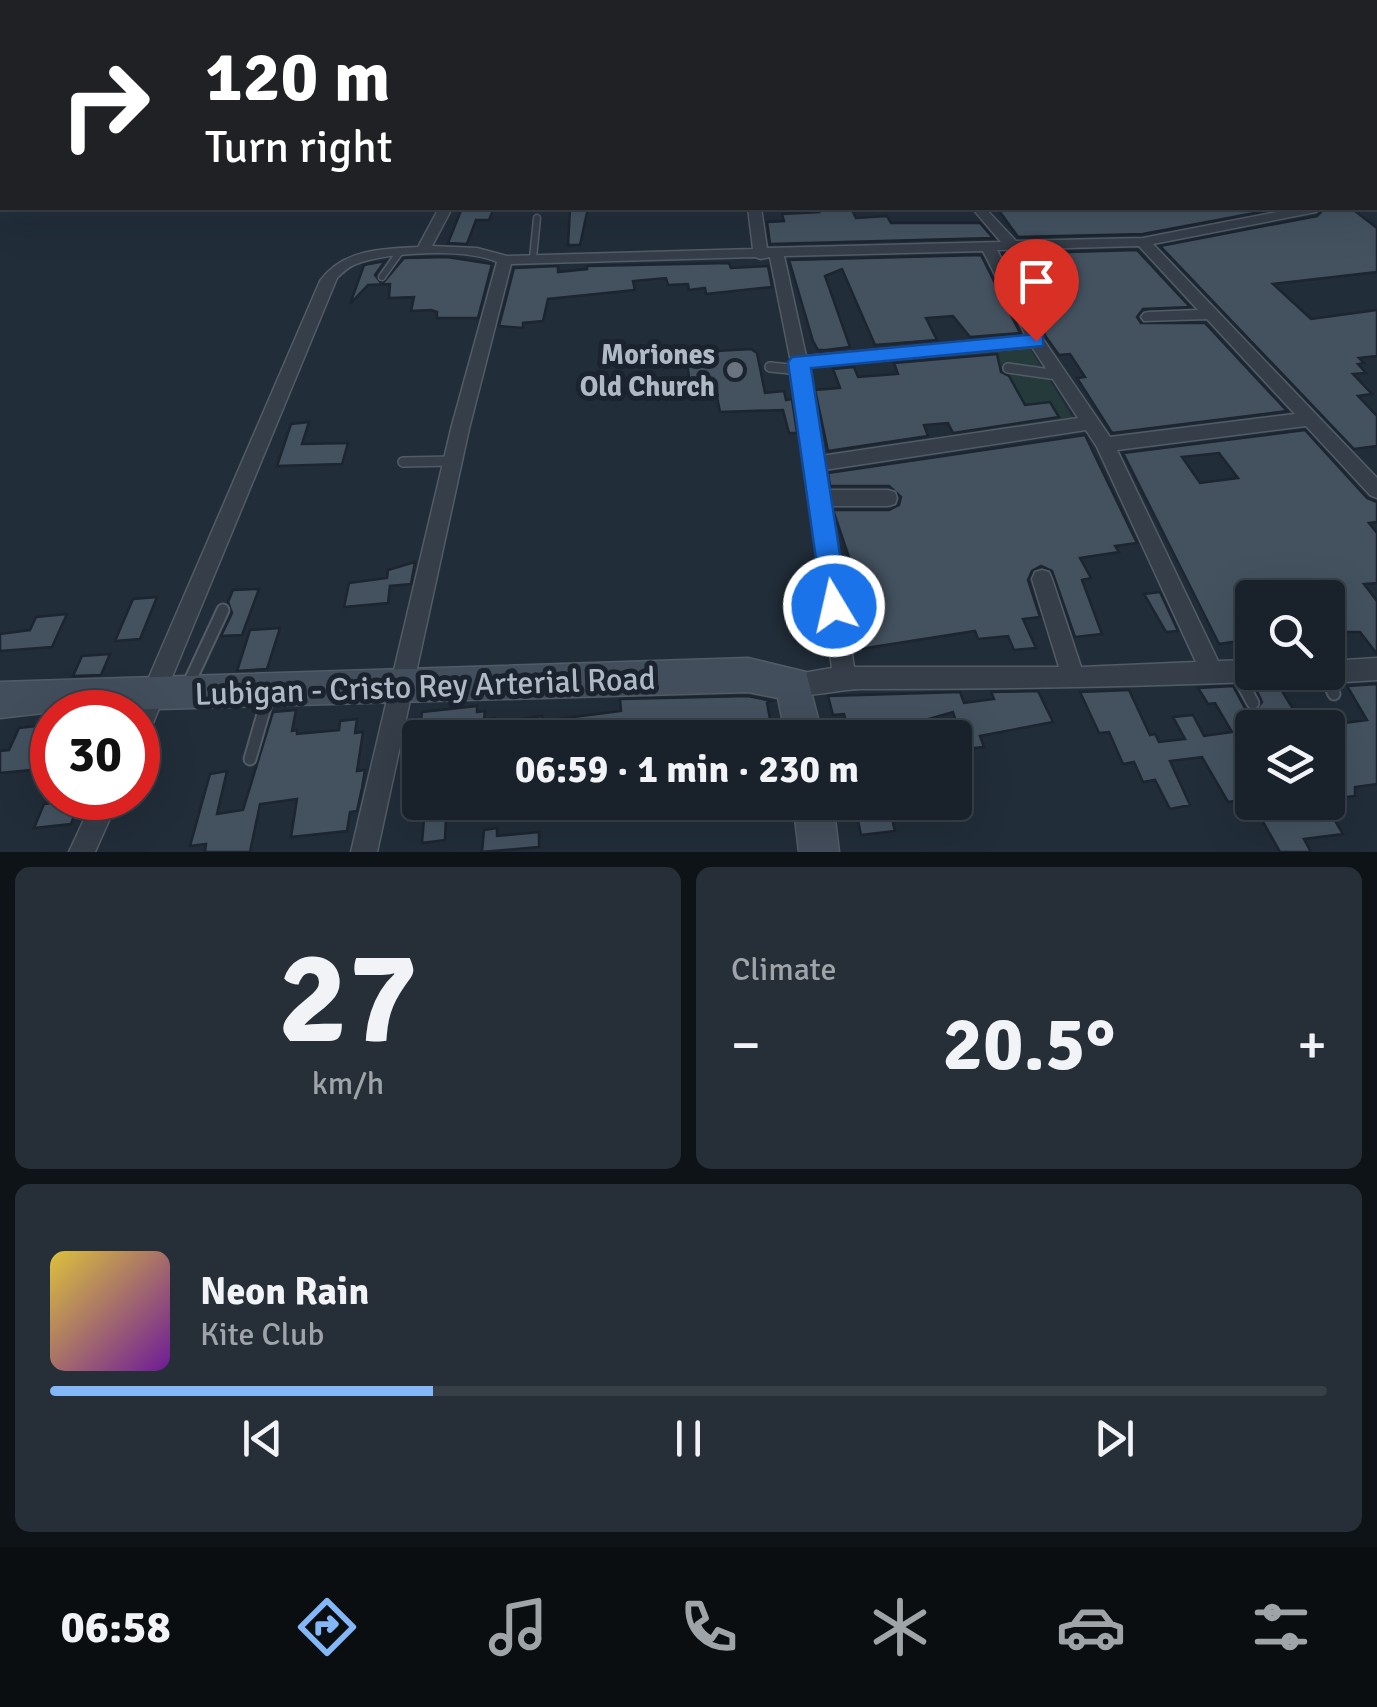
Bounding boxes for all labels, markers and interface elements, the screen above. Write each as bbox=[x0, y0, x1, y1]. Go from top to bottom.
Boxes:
text: 120 m bbox=[205, 34, 390, 120]
icon: right bbox=[40, 40, 170, 170]
text: Turn right bbox=[205, 120, 393, 175]
pin bbox=[994, 239, 1079, 342]
icon: arrive bbox=[1009, 254, 1064, 309]
place label: Moriones Old Church bbox=[580, 338, 715, 404]
marker: Moriones Old Church bbox=[724, 359, 746, 381]
position arrow bbox=[782, 554, 886, 658]
map controls bbox=[1235, 580, 1345, 820]
button: search bbox=[1235, 580, 1345, 690]
street label: Lubigan - Cristo Rey Arterial Road bbox=[194, 659, 656, 714]
speed limit sign: 30 bbox=[30, 690, 160, 820]
button: layers bbox=[1235, 710, 1345, 820]
text: 06:59 · 1 min · 230 m bbox=[515, 746, 859, 793]
text: 27 bbox=[278, 919, 418, 1079]
text: Climate bbox=[731, 950, 837, 989]
text: 20.5° bbox=[943, 998, 1116, 1091]
text: − bbox=[731, 1011, 761, 1079]
text: + bbox=[1297, 1011, 1327, 1079]
text: km/h bbox=[312, 1064, 384, 1103]
text: Neon Rain bbox=[200, 1268, 369, 1315]
text: Kite Club bbox=[200, 1315, 324, 1354]
icon: previous bbox=[235, 1411, 290, 1466]
icon: pause bbox=[661, 1411, 716, 1466]
icon: next bbox=[1087, 1411, 1142, 1466]
icon: directions bbox=[292, 1592, 362, 1662]
icon: music bbox=[483, 1592, 553, 1662]
icon: phone bbox=[674, 1592, 744, 1662]
icon: climate bbox=[865, 1592, 935, 1662]
icon: car bbox=[1056, 1592, 1126, 1662]
icon: filters bbox=[1246, 1592, 1316, 1662]
text: 06:58 bbox=[60, 1600, 171, 1655]

